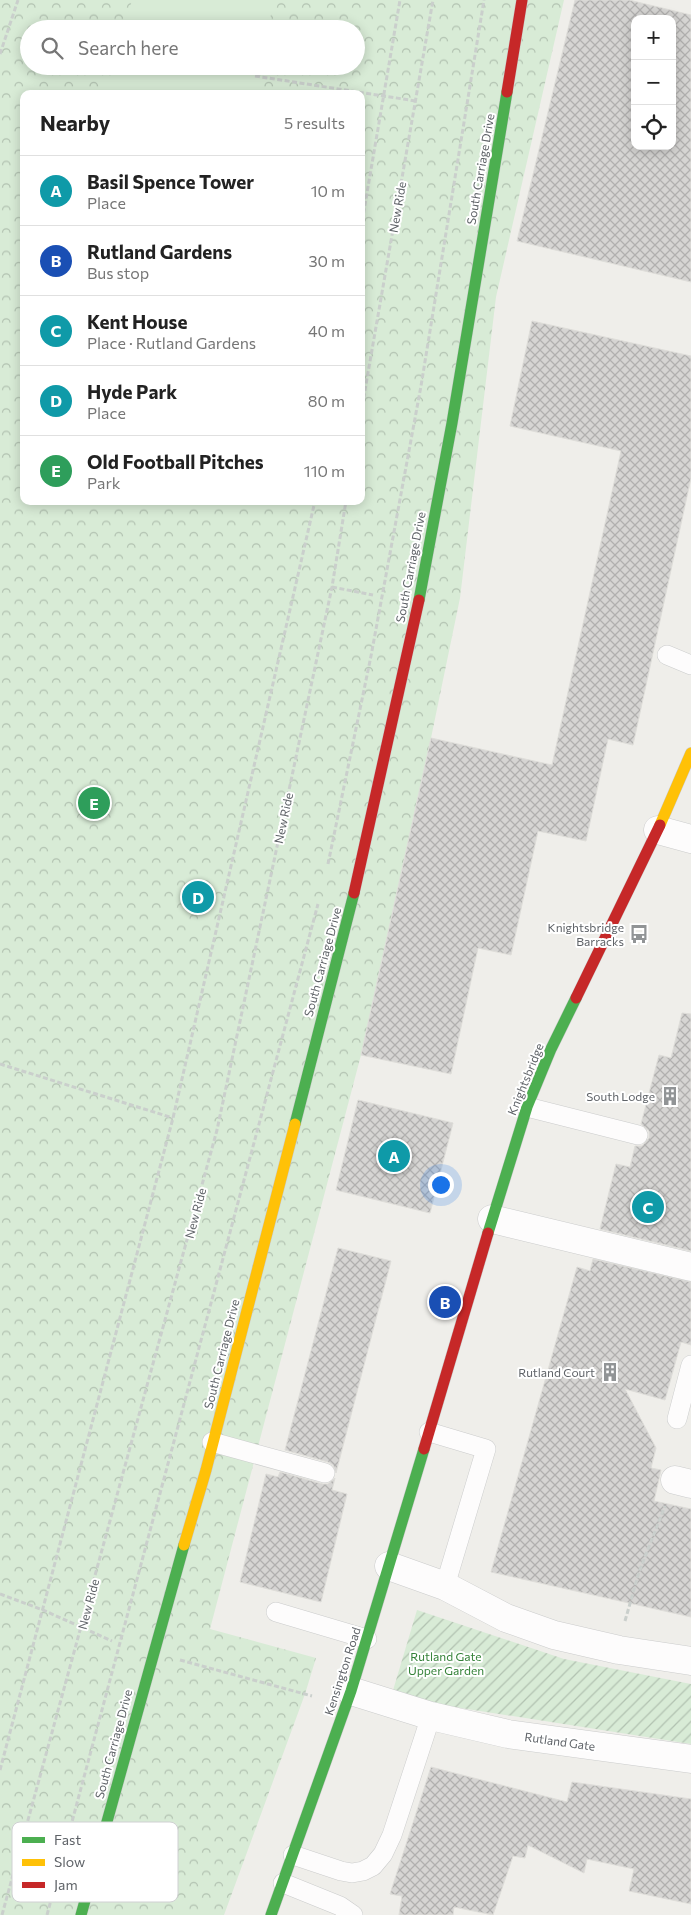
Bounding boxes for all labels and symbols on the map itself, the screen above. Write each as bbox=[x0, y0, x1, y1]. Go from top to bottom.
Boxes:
street label: South Carriage Drive bbox=[463, 112, 497, 226]
street label: New Ride bbox=[386, 180, 408, 234]
street label: South Carriage Drive bbox=[392, 510, 428, 624]
pin: E bbox=[78, 784, 110, 822]
street label: New Ride bbox=[271, 791, 295, 845]
pin: D bbox=[182, 878, 214, 916]
street label: South Carriage Drive bbox=[301, 906, 343, 1018]
place label: Knightsbridge Barracks bbox=[548, 920, 624, 948]
bus stop icon: Knightsbridge Barracks bbox=[628, 923, 650, 945]
street label: Knightsbridge bbox=[504, 1041, 546, 1117]
building icon: South Lodge bbox=[659, 1085, 681, 1107]
place label: South Lodge bbox=[586, 1089, 655, 1103]
pin: A bbox=[378, 1137, 410, 1175]
your location bbox=[428, 1172, 454, 1198]
street label: New Ride bbox=[182, 1186, 208, 1240]
pin: C bbox=[632, 1188, 664, 1226]
pin: B bbox=[429, 1283, 461, 1321]
street label: South Carriage Drive bbox=[201, 1298, 241, 1410]
building icon: Rutland Court bbox=[599, 1361, 621, 1383]
place label: Rutland Court bbox=[518, 1365, 595, 1379]
street label: New Ride bbox=[75, 1577, 101, 1631]
street label: Kensington Road bbox=[321, 1625, 363, 1717]
park label: Rutland Gate Upper Garden bbox=[408, 1649, 484, 1677]
street label: South Carriage Drive bbox=[92, 1688, 134, 1800]
street label: Rutland Gate bbox=[524, 1729, 596, 1753]
legend bbox=[12, 1822, 178, 1902]
text: Fast bbox=[54, 1831, 81, 1848]
text: Slow bbox=[54, 1853, 85, 1870]
text: Jam bbox=[54, 1876, 78, 1893]

